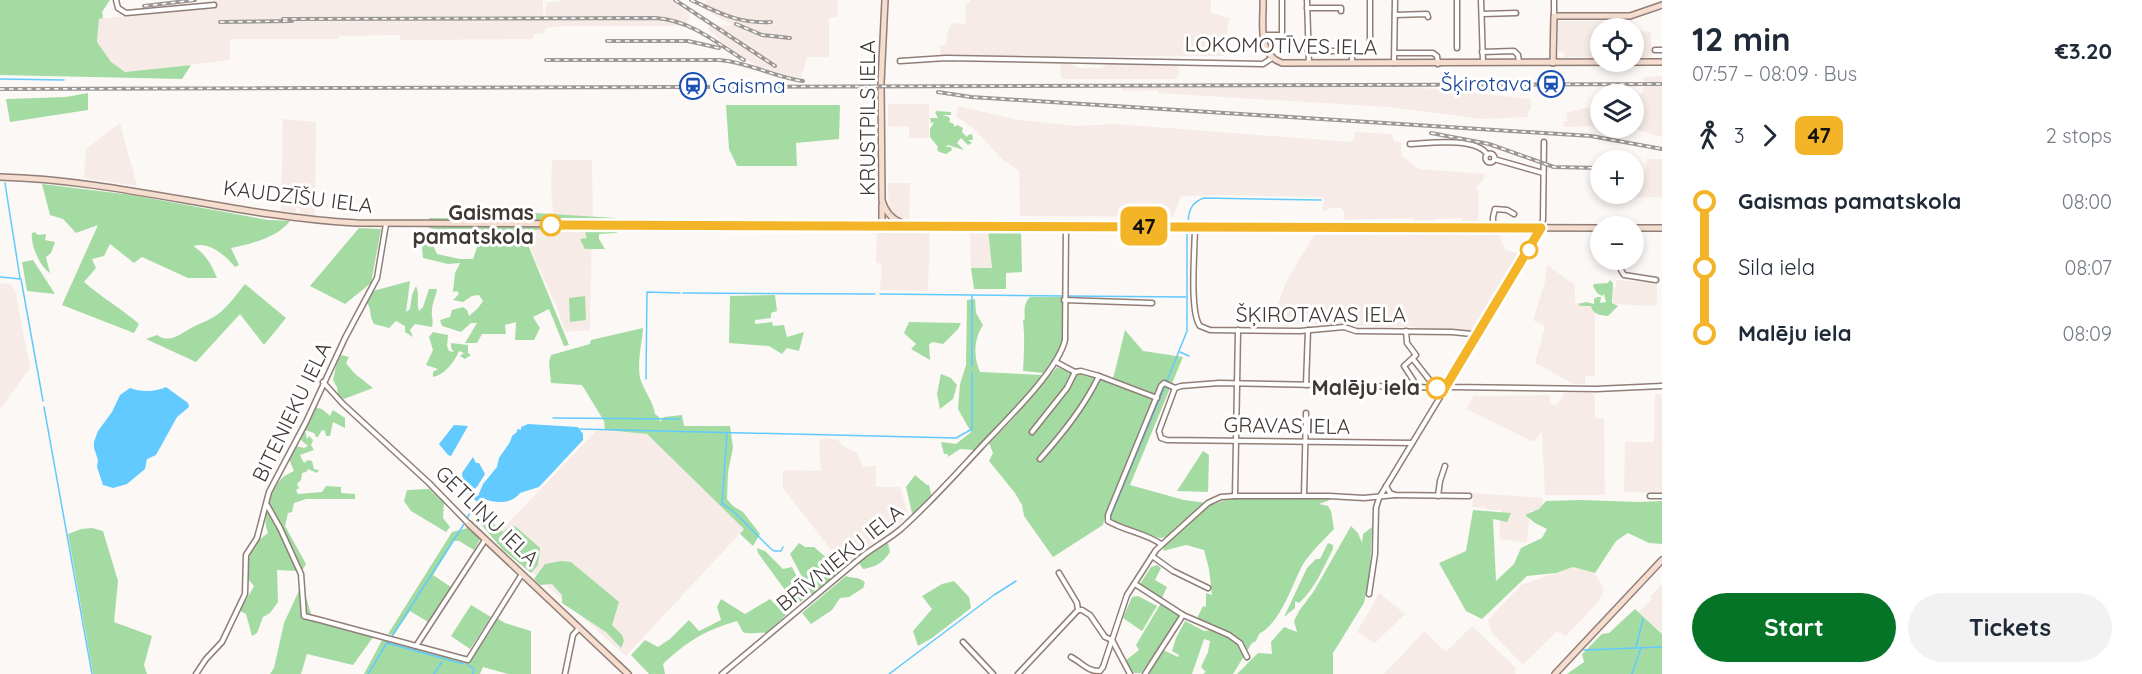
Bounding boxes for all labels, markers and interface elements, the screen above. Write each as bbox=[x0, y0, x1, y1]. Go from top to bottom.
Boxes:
map controls bbox=[1590, 18, 1644, 270]
button: locate bbox=[1590, 18, 1644, 72]
text: 12 min bbox=[1692, 18, 1791, 59]
street label: LOKOMOTĪVES IELA bbox=[1184, 30, 1378, 60]
text: €3.20 bbox=[2055, 37, 2112, 65]
street label: KRUSTPILS IELA bbox=[854, 40, 880, 196]
text: 07:57 – 08:09 · Bus bbox=[1692, 61, 1857, 86]
station icon: Šķirotava bbox=[1536, 69, 1566, 99]
place label: Šķirotava bbox=[1441, 70, 1532, 96]
station icon: Gaisma bbox=[678, 71, 708, 101]
place label: Gaisma bbox=[712, 72, 786, 98]
button: layers bbox=[1590, 84, 1644, 138]
icon: walk bbox=[1692, 119, 1725, 152]
icon: forward bbox=[1753, 119, 1786, 152]
text: 47 bbox=[1807, 122, 1831, 148]
text: 3 bbox=[1734, 123, 1744, 148]
text: 2 stops bbox=[2046, 123, 2112, 148]
button: + bbox=[1590, 150, 1644, 204]
street label: KAUDZĪŠU IELA bbox=[222, 174, 374, 218]
text: Gaismas pamatskola bbox=[1738, 187, 1961, 215]
text: 08:00 bbox=[2062, 189, 2112, 214]
place label: Gaismas pamatskola bbox=[412, 199, 534, 249]
line badge: 47 bbox=[1117, 206, 1171, 246]
text: 47 bbox=[1132, 213, 1156, 239]
marker: Gaismas pamatskola bbox=[540, 214, 562, 236]
button: − bbox=[1590, 216, 1644, 270]
unlabelled marker bbox=[1520, 241, 1538, 259]
text: Sila iela bbox=[1738, 253, 1815, 281]
text: 08:07 bbox=[2065, 255, 2112, 280]
street label: ŠĶIROTAVAS IELA bbox=[1236, 301, 1406, 327]
text: Malēju iela bbox=[1738, 319, 1852, 347]
text: 08:09 bbox=[2063, 321, 2112, 346]
street label: BITENIEKU IELA bbox=[246, 337, 336, 486]
place label: Malēju iela bbox=[1312, 374, 1420, 400]
marker: Malēju iela bbox=[1426, 377, 1448, 399]
street label: GRAVAS IELA bbox=[1223, 411, 1351, 439]
street label: GETLIŅU IELA bbox=[431, 460, 545, 571]
street label: BRĪVNIEKU IELA bbox=[771, 498, 908, 616]
button: Start bbox=[1692, 593, 1896, 662]
button: Tickets bbox=[1908, 593, 2112, 662]

